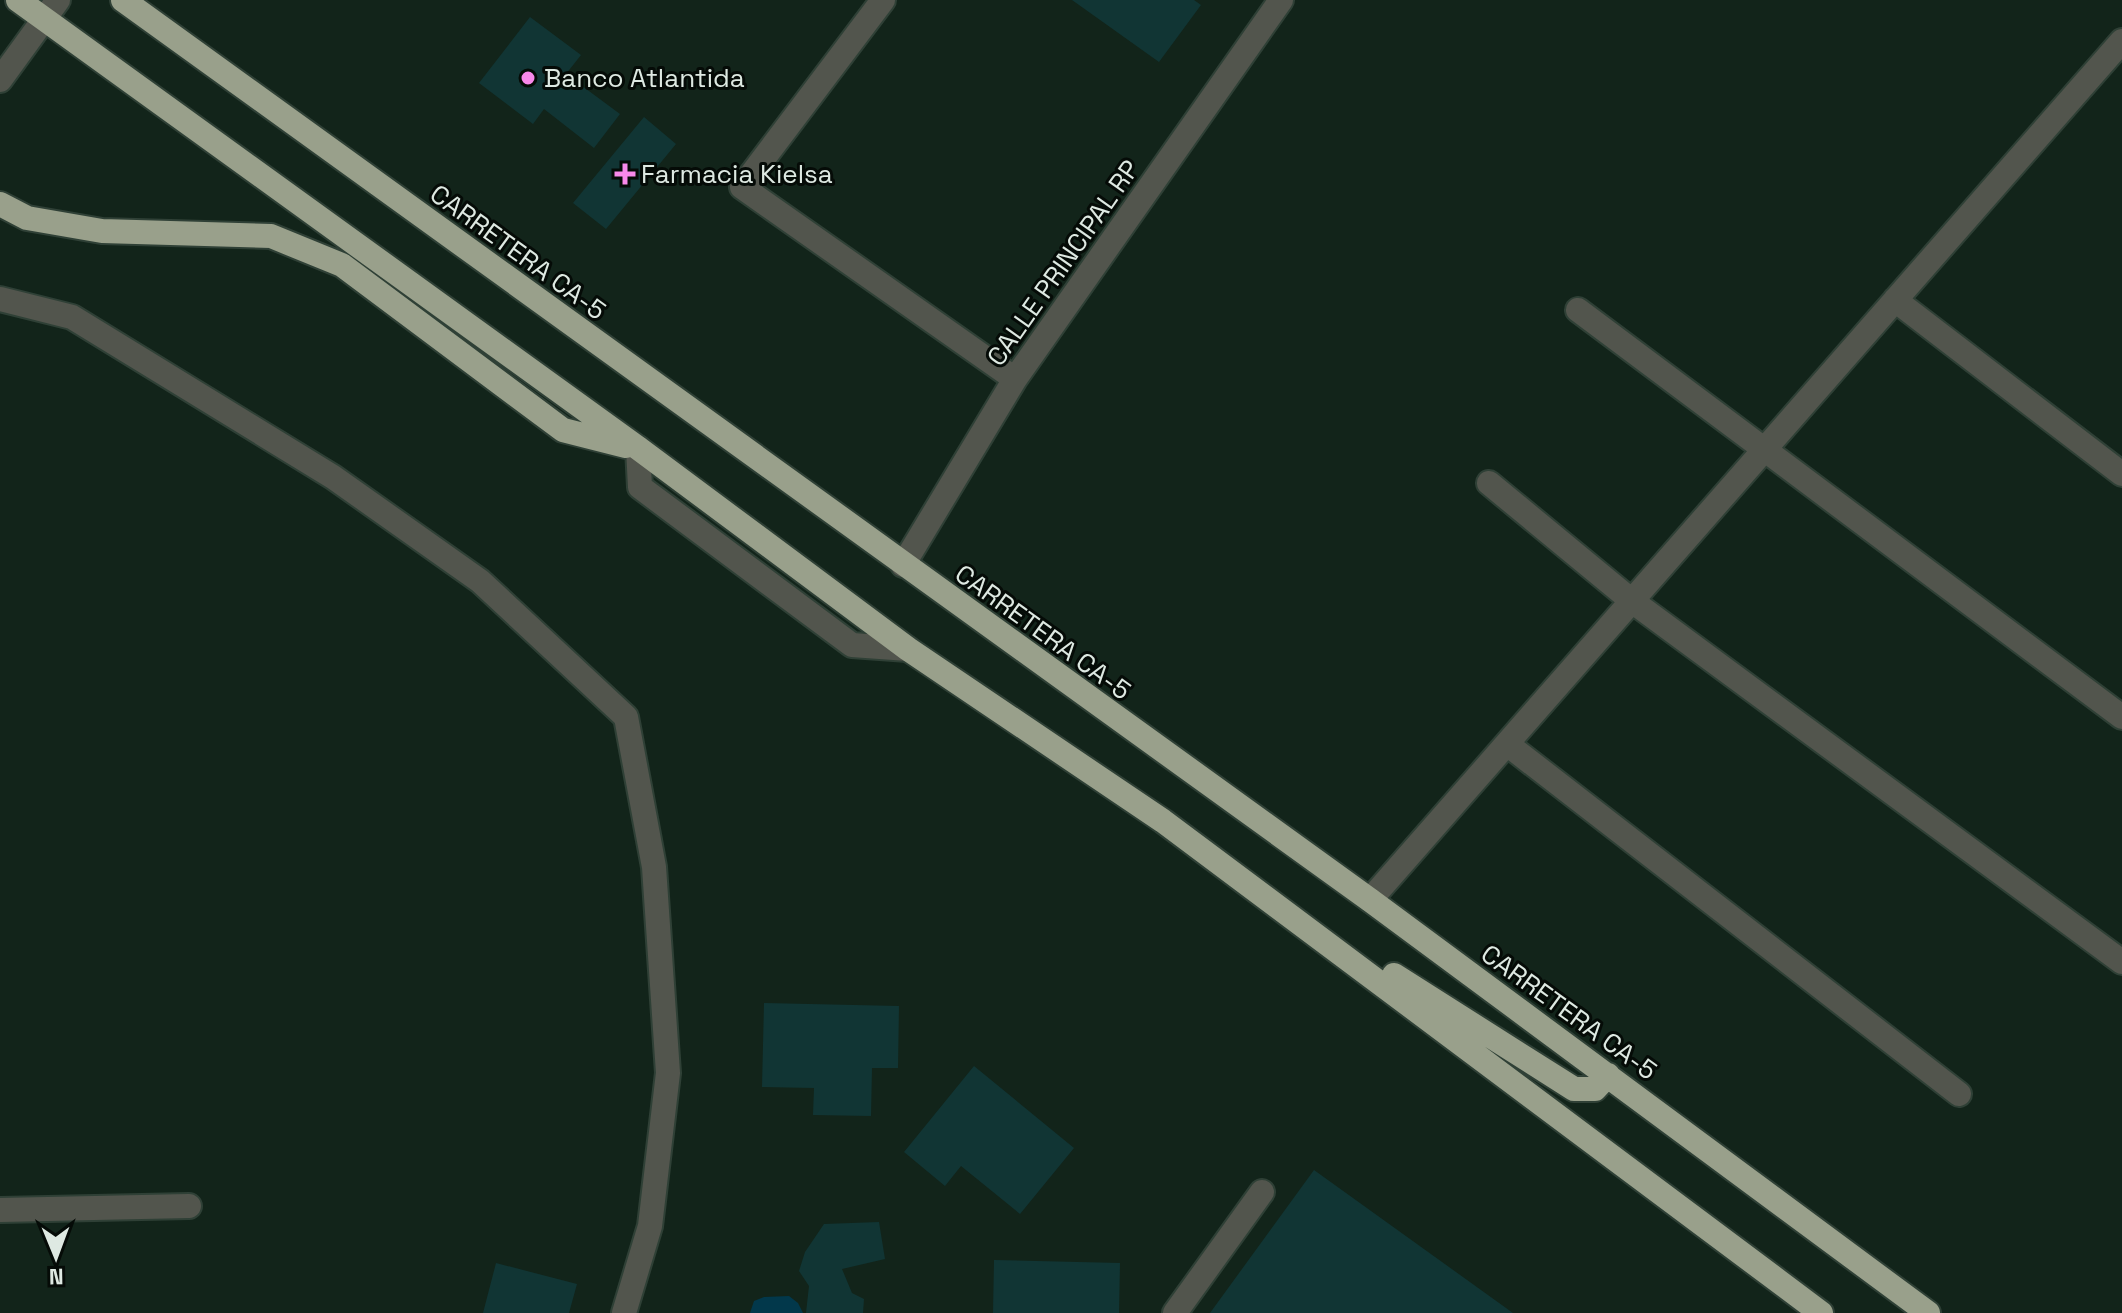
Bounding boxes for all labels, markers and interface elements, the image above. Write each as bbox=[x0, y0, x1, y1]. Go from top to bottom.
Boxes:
place label: Banco Atlantida bbox=[544, 61, 745, 95]
marker: Banco Atlantida bbox=[519, 69, 537, 87]
street label: CALLE PRINCIPAL RP bbox=[979, 153, 1147, 373]
place label: Farmacia Kielsa bbox=[641, 157, 833, 191]
marker: Farmacia Kielsa bbox=[616, 165, 634, 183]
street label: CARRETERA CA-5 bbox=[423, 177, 613, 327]
street label: CARRETERA CA-5 bbox=[948, 557, 1138, 707]
street label: CARRETERA CA-5 bbox=[1474, 937, 1664, 1087]
north arrow bbox=[16, 1217, 96, 1297]
text: N bbox=[49, 1263, 64, 1291]

